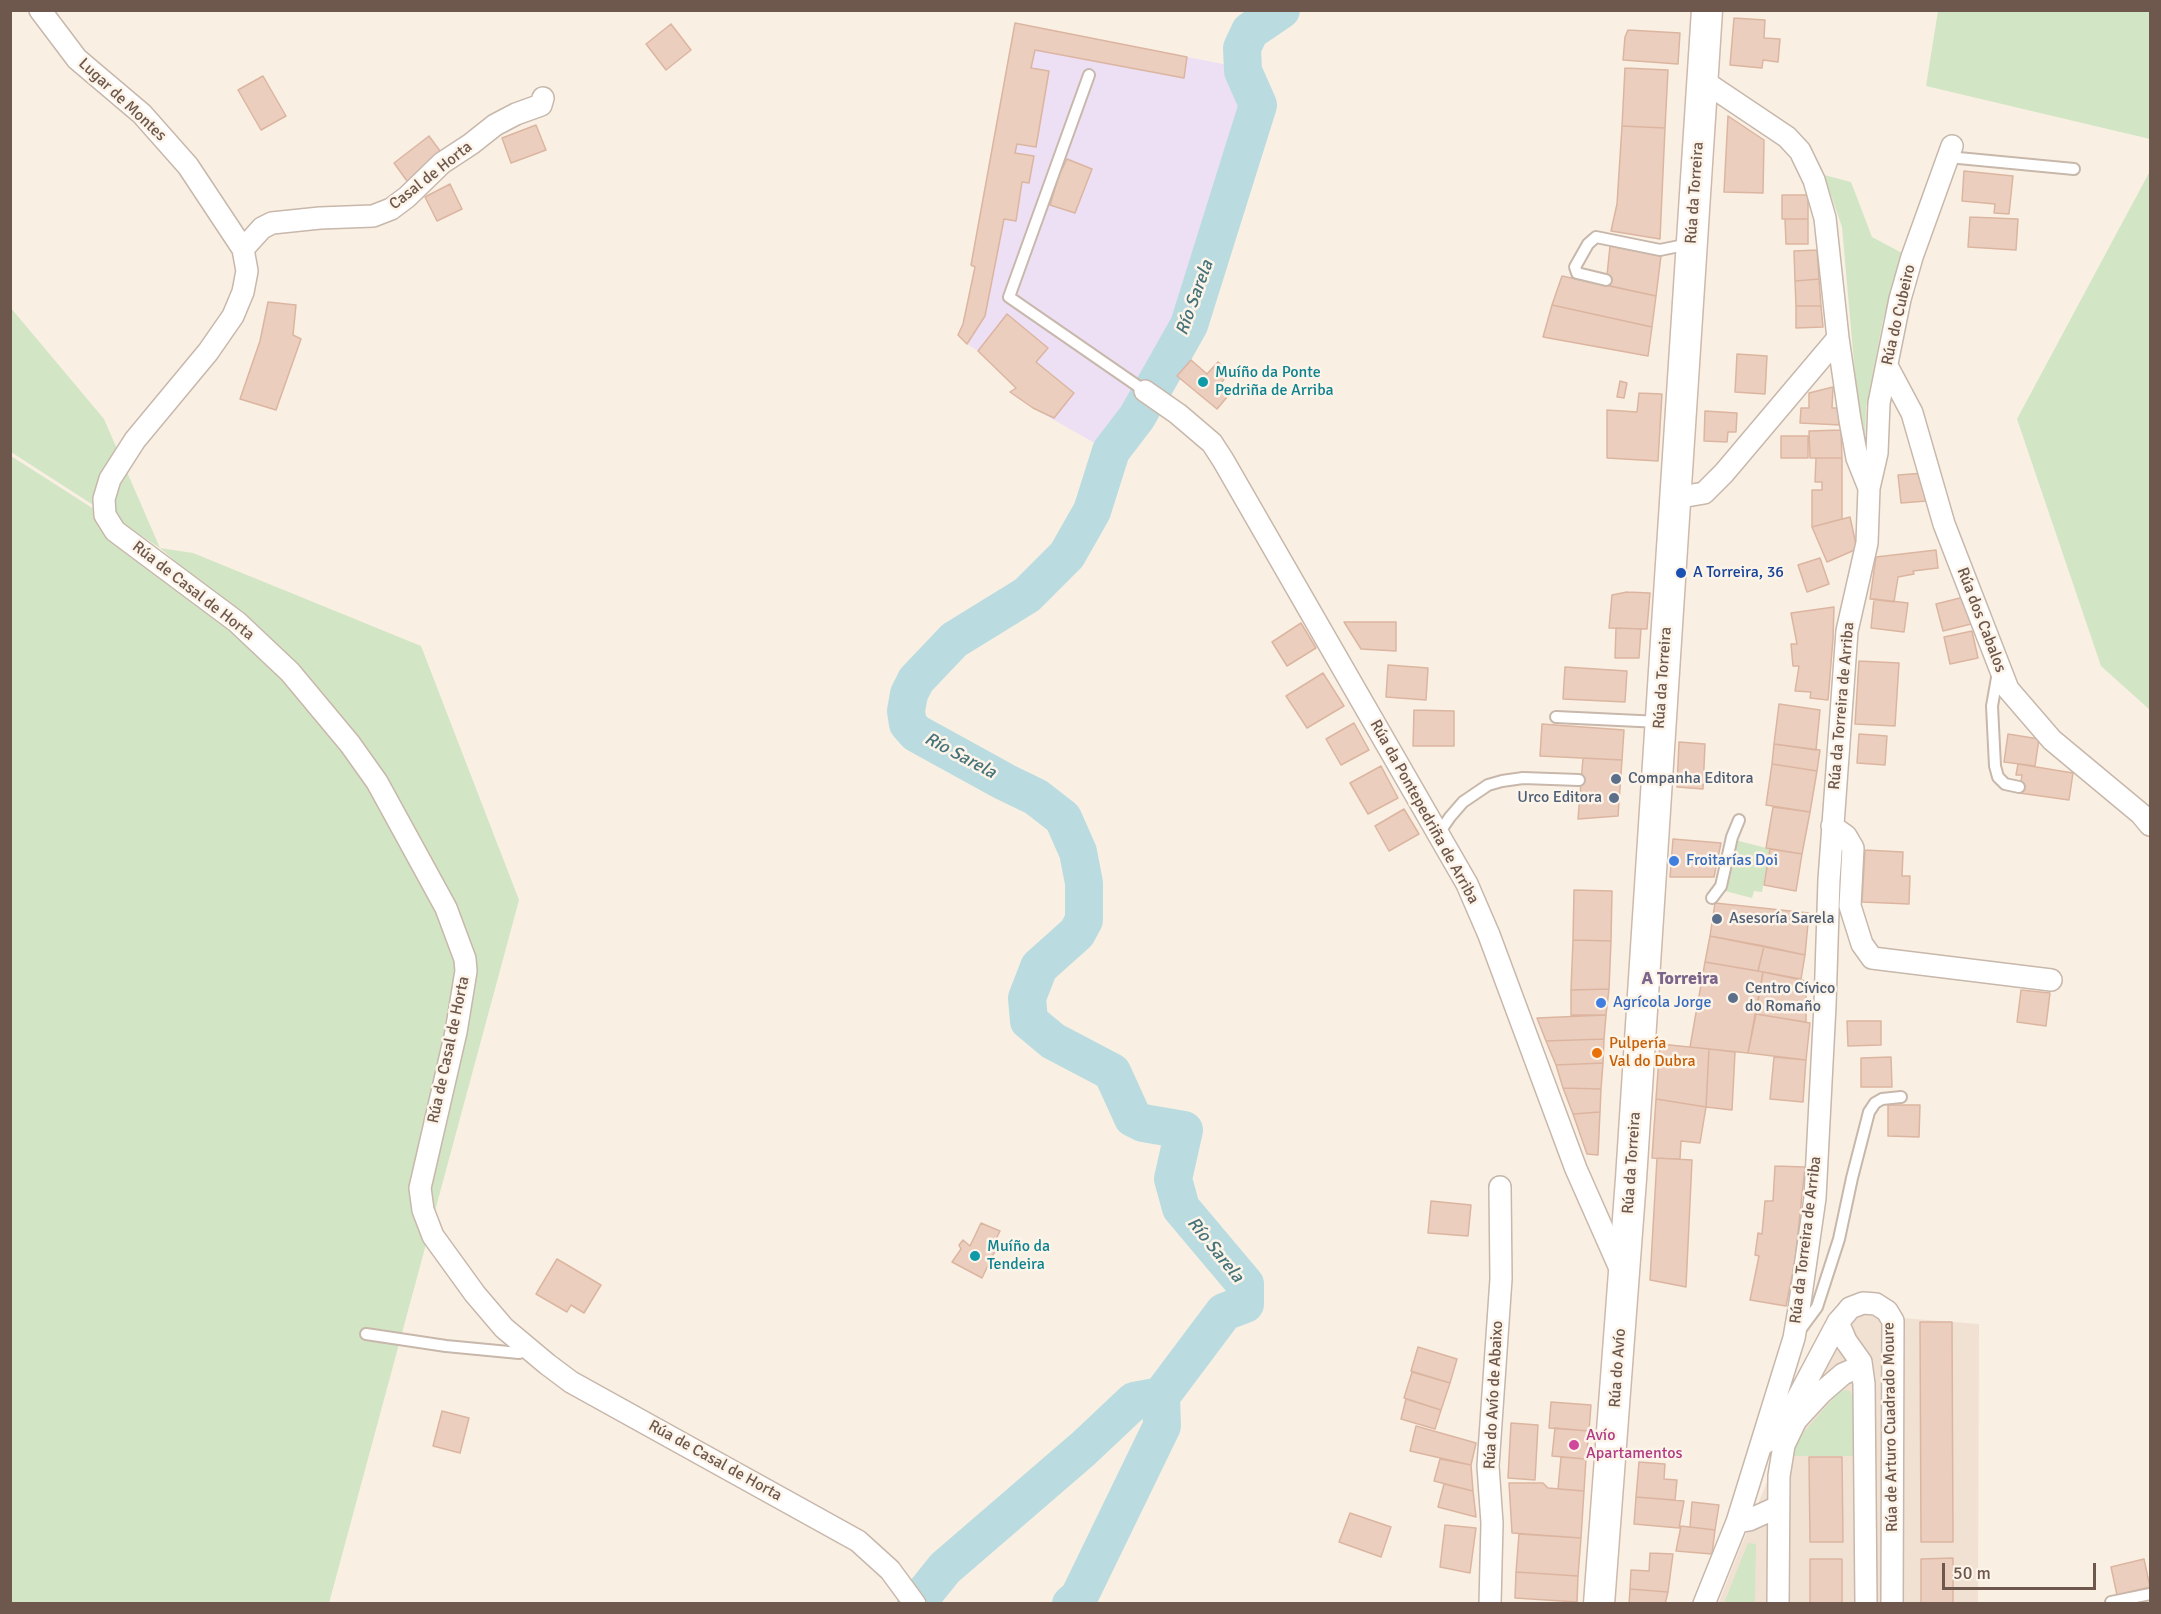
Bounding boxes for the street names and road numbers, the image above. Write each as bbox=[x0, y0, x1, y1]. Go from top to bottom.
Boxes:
street label: Lugar de Montes bbox=[74, 54, 170, 146]
street label: Casal de Horta bbox=[386, 138, 476, 214]
street label: Rúa da Torreira bbox=[1682, 141, 1708, 245]
street label: Rúa do Cubeiro bbox=[1878, 263, 1920, 367]
street label: Rúa de Casal de Horta bbox=[128, 537, 258, 645]
street label: Rúa dos Cabalos bbox=[1952, 565, 2010, 675]
street label: Rúa da Torreira de Arriba bbox=[1825, 621, 1859, 791]
street label: Rúa da Torreira bbox=[1650, 626, 1676, 730]
street label: Rúa da Pontepedriña de Arriba bbox=[1365, 717, 1483, 907]
street label: Rúa de Casal de Horta bbox=[424, 975, 474, 1125]
street label: Rúa da Torreira bbox=[1619, 1111, 1645, 1215]
street label: Rúa da Torreira de Arriba bbox=[1786, 1155, 1826, 1325]
street label: Rúa do Avío de Abaixo bbox=[1481, 1320, 1507, 1470]
street label: Rúa de Arturo Cuadrado Moure bbox=[1880, 1322, 1902, 1532]
street label: Rúa do Avío bbox=[1606, 1328, 1630, 1408]
street label: Rúa de Casal de Horta bbox=[645, 1416, 785, 1506]

